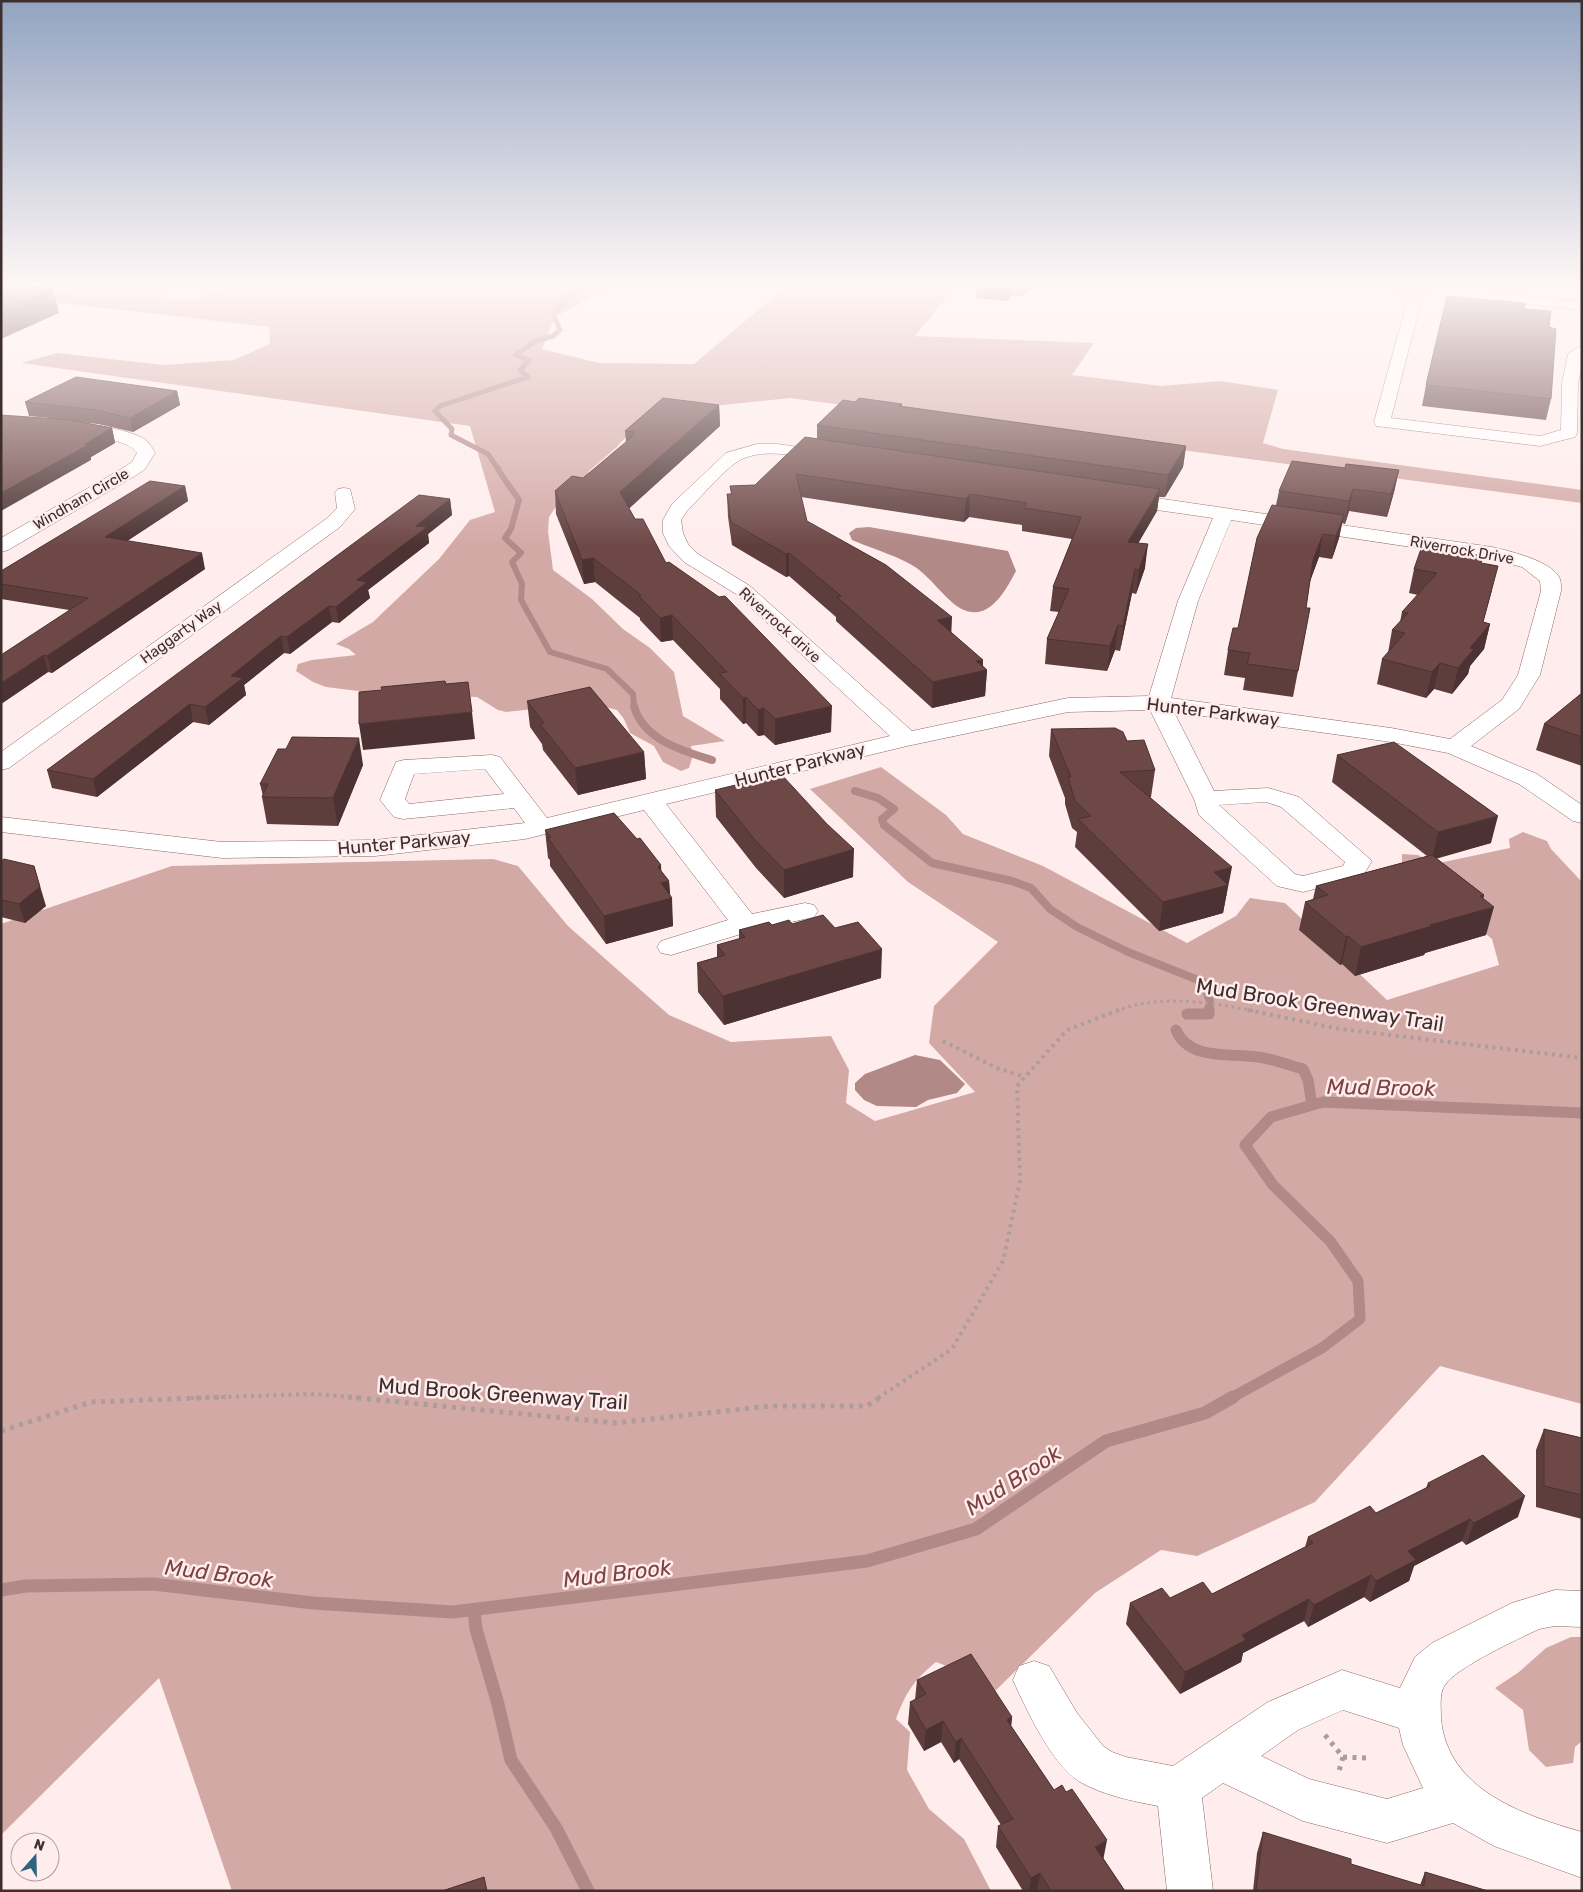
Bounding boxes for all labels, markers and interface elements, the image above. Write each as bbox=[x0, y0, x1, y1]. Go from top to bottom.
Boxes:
street label: Windham Circle bbox=[30, 464, 132, 534]
street label: Riverrock Drive bbox=[1409, 532, 1515, 568]
street label: Riverrock drive bbox=[735, 584, 825, 666]
street label: Haggarty Way bbox=[137, 596, 225, 668]
street label: Hunter Parkway bbox=[1145, 693, 1281, 731]
street label: Hunter Parkway bbox=[732, 738, 868, 792]
street label: Hunter Parkway bbox=[336, 826, 472, 860]
street label: Mud Brook Greenway Trail bbox=[1194, 973, 1446, 1036]
water label: Mud Brook bbox=[1326, 1073, 1436, 1102]
street label: Mud Brook Greenway Trail bbox=[377, 1372, 629, 1415]
water label: Mud Brook bbox=[960, 1439, 1067, 1521]
water label: Mud Brook bbox=[163, 1553, 275, 1594]
water label: Mud Brook bbox=[561, 1553, 673, 1594]
north arrow bbox=[10, 1832, 60, 1882]
text: N bbox=[32, 1836, 47, 1855]

